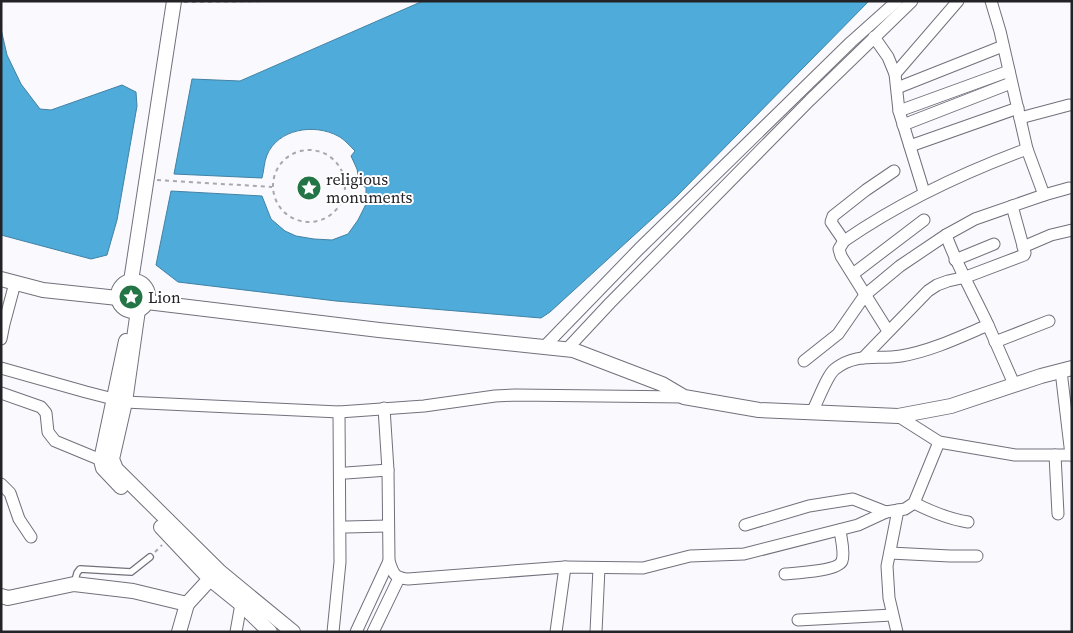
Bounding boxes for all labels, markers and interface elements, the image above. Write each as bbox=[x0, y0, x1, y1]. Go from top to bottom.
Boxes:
place label: religious monuments bbox=[326, 168, 413, 208]
place icon: religious monuments bbox=[296, 175, 322, 201]
place icon: Lion bbox=[118, 284, 144, 310]
place label: Lion bbox=[148, 286, 181, 308]

